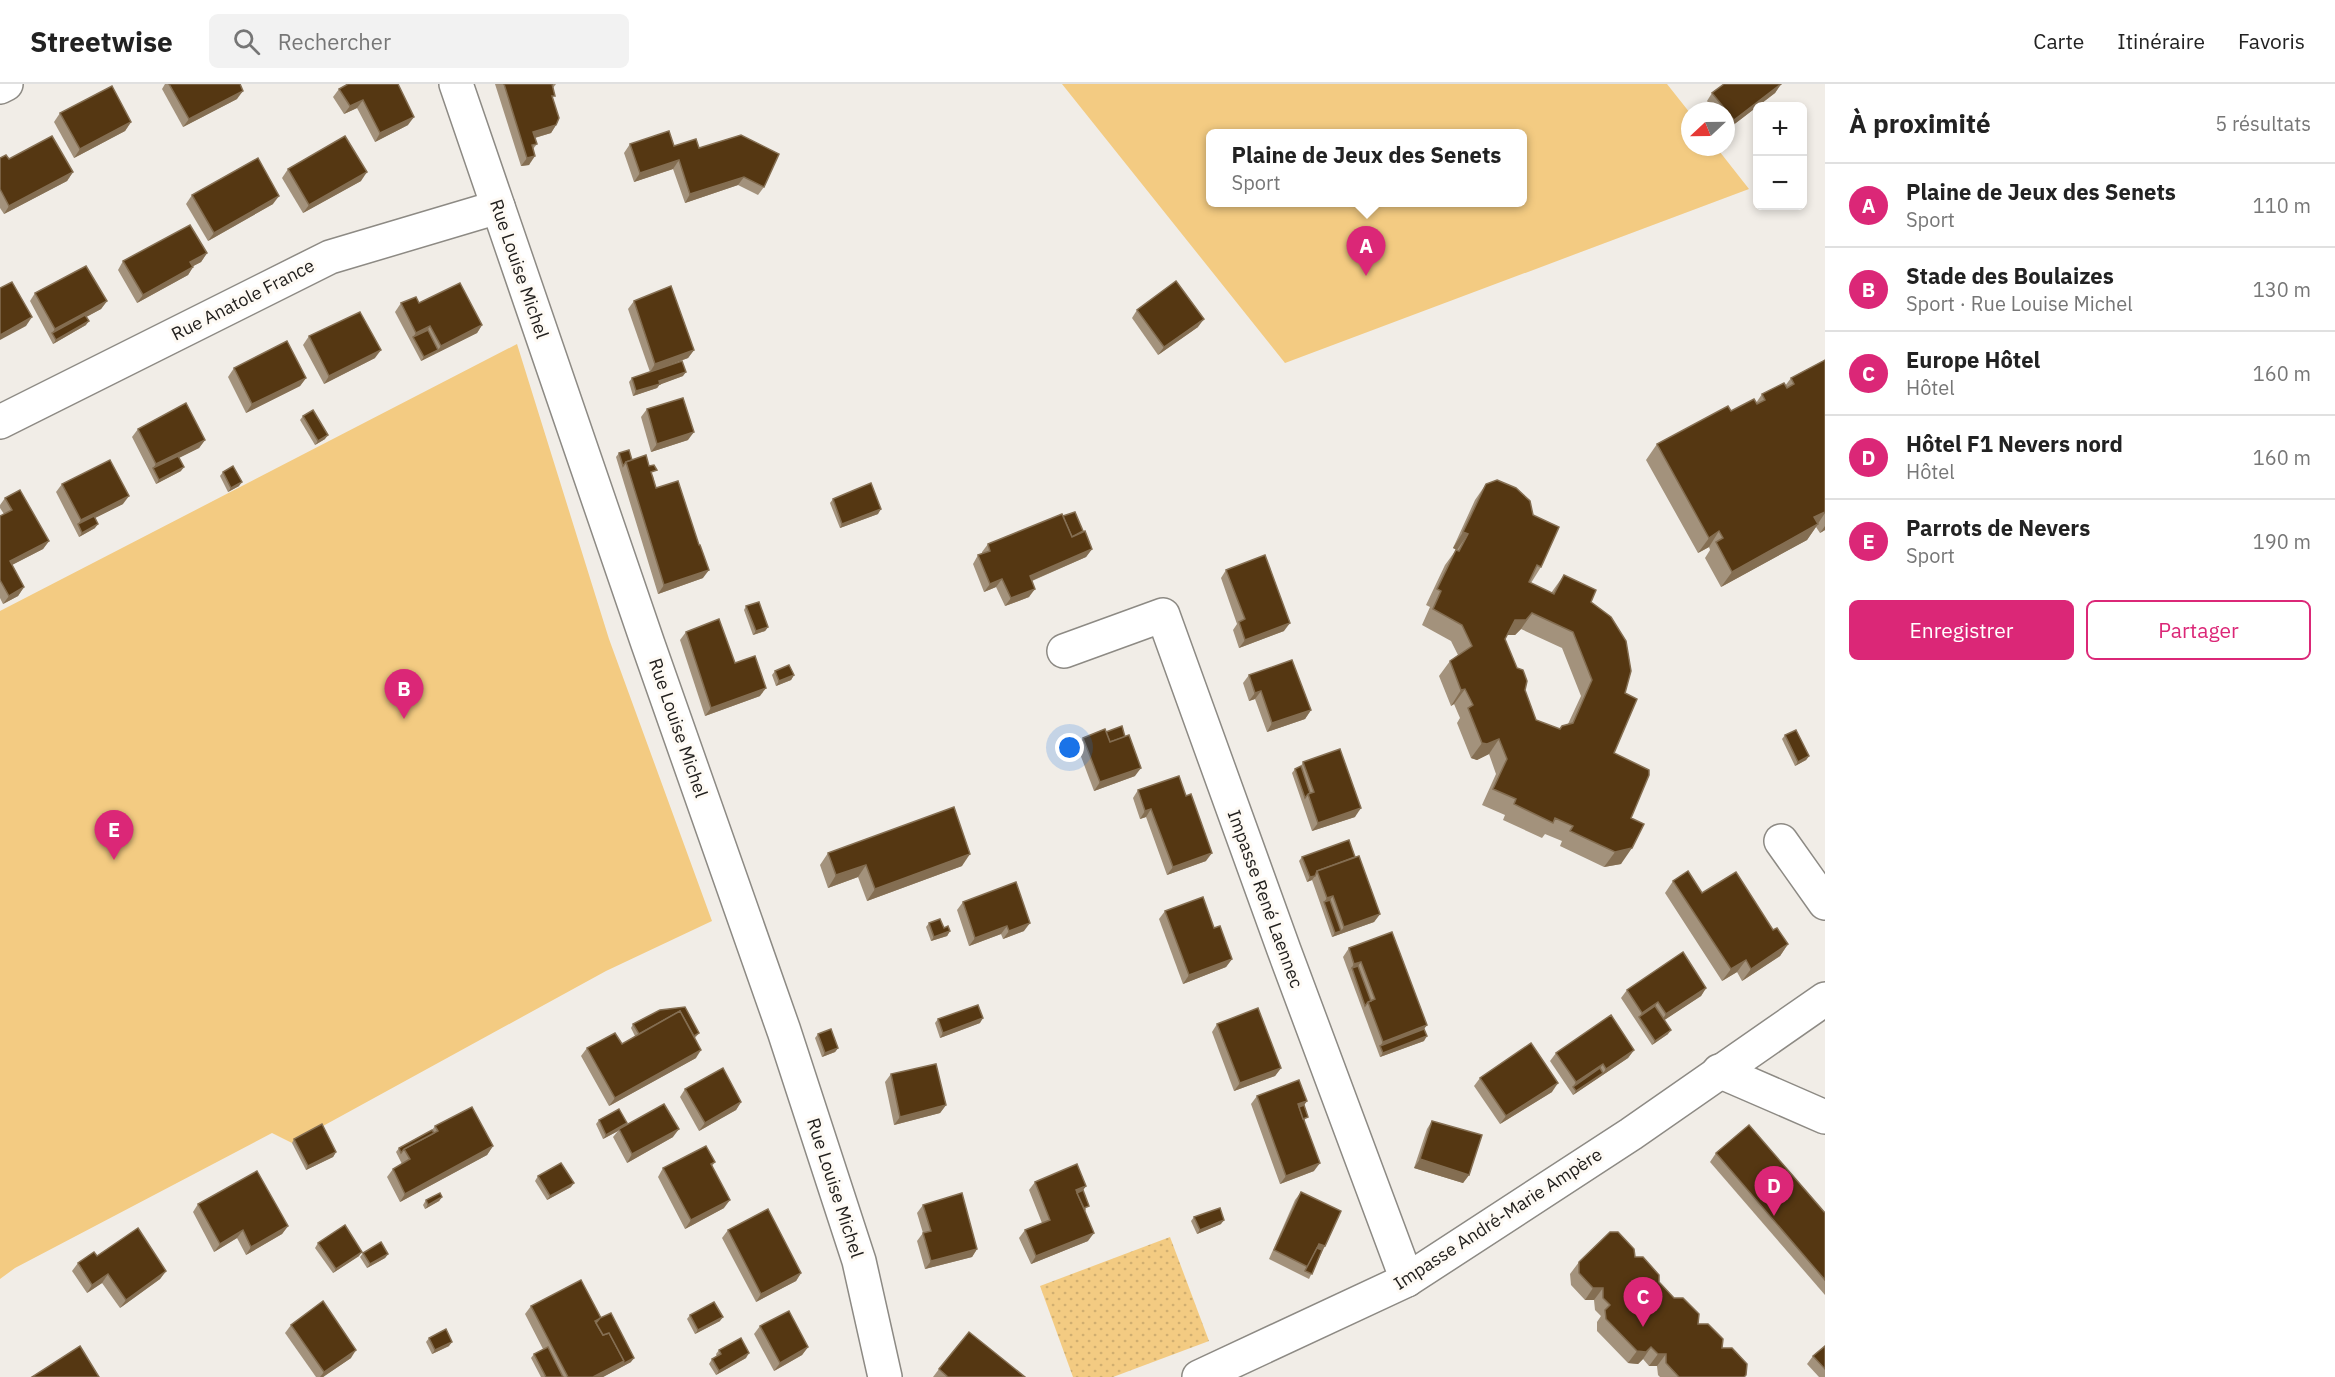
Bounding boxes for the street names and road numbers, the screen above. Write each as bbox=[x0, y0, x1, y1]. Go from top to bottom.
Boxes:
street label: Rue Louise Michel bbox=[485, 196, 554, 342]
street label: Rue Anatole France bbox=[167, 254, 318, 346]
street label: Rue Louise Michel bbox=[644, 655, 713, 801]
street label: Impasse René Laennec bbox=[1223, 807, 1308, 991]
street label: Rue Louise Michel bbox=[802, 1115, 869, 1261]
street label: Impasse André-Marie Ampère bbox=[1389, 1142, 1606, 1295]

